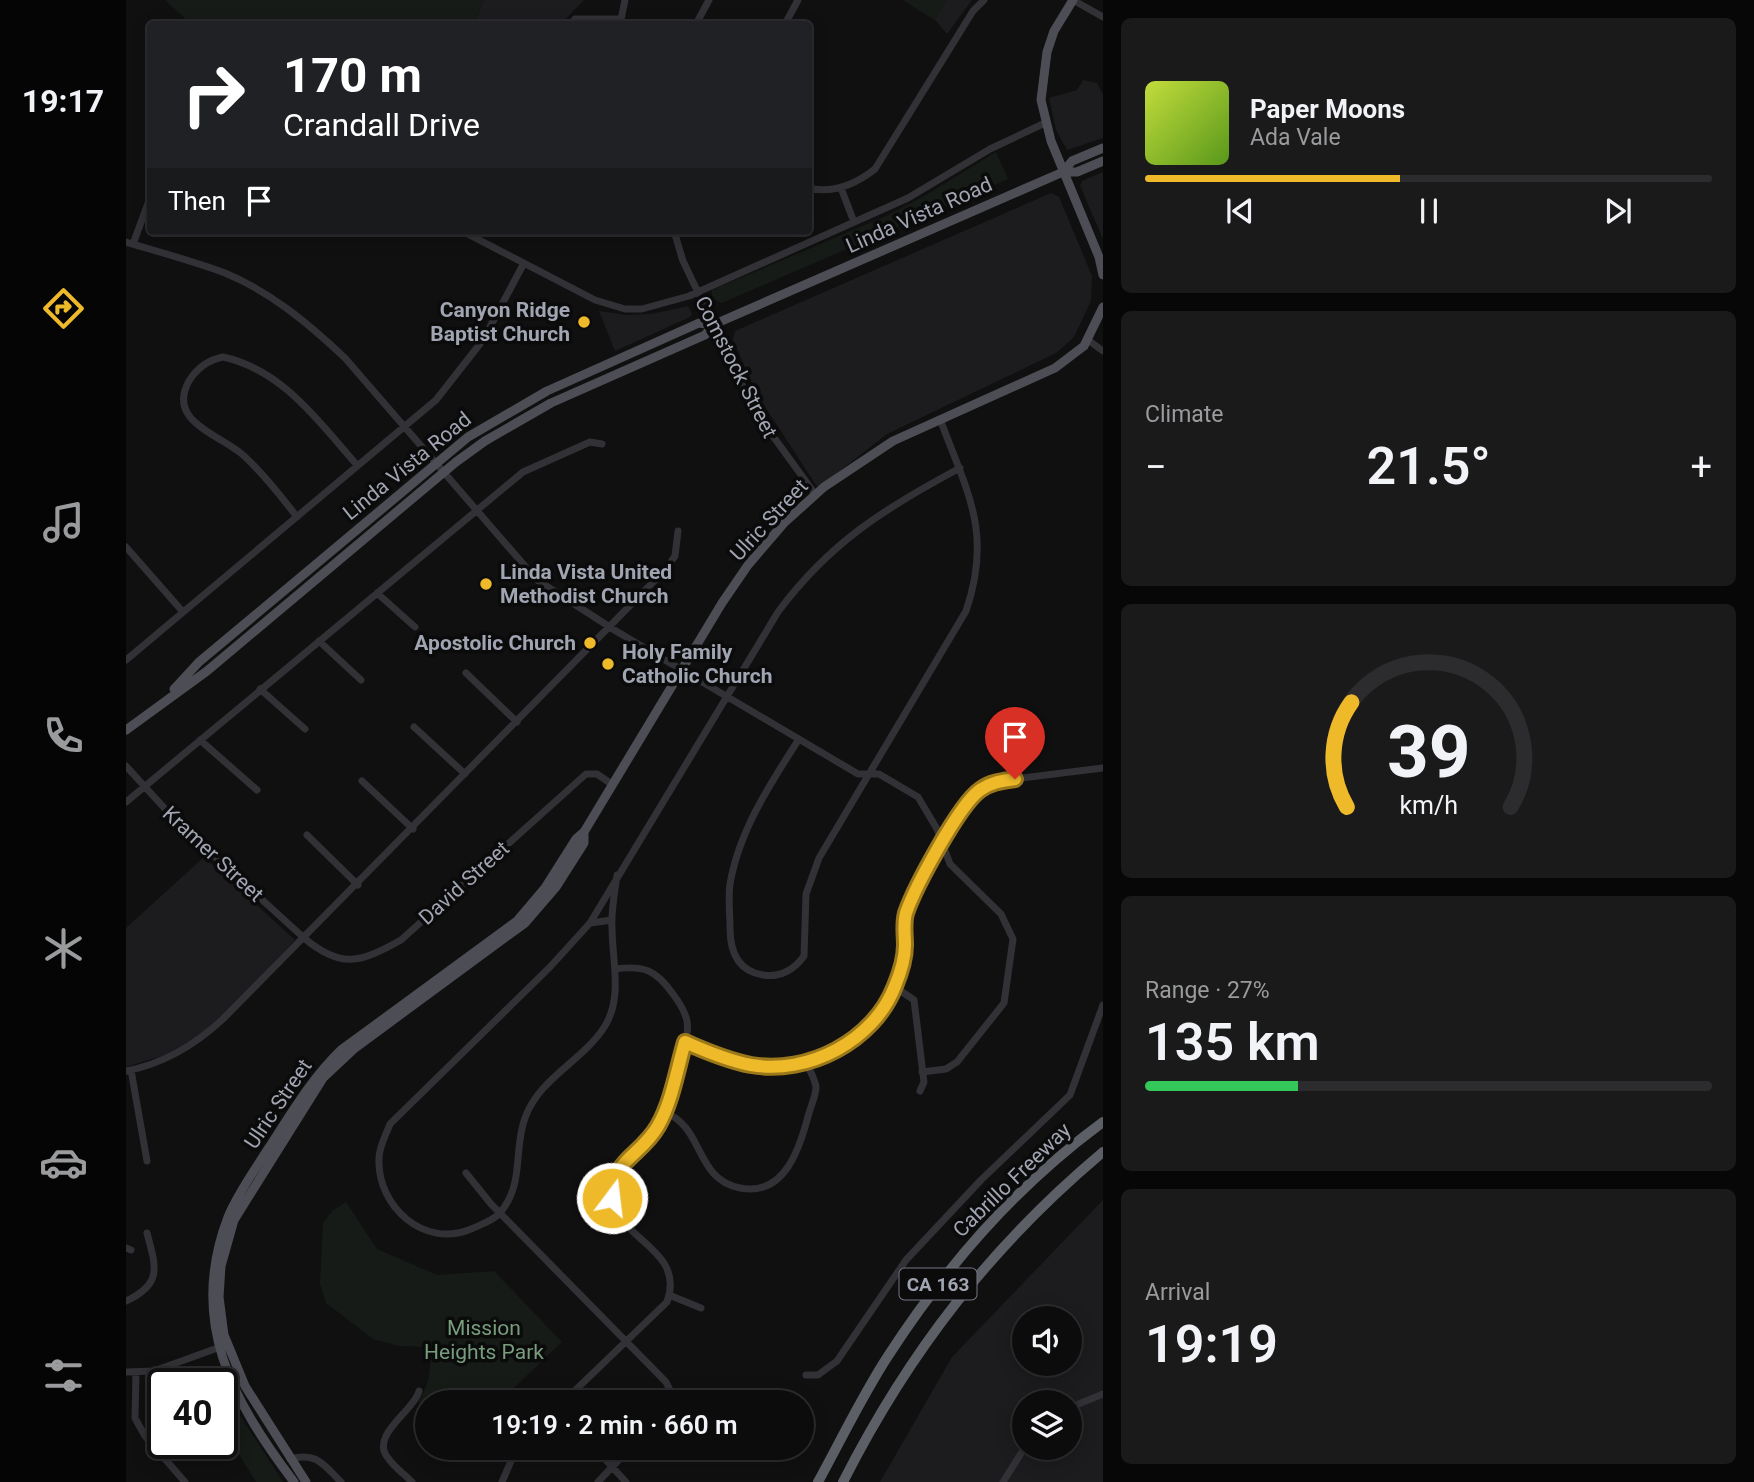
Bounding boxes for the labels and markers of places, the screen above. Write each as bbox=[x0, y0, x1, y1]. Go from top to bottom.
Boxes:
place label: Canyon Ridge Baptist Church bbox=[430, 298, 570, 346]
marker: Canyon Ridge Baptist Church bbox=[576, 314, 592, 330]
place label: Linda Vista United Methodist Church bbox=[500, 560, 672, 608]
marker: Linda Vista United Methodist Church bbox=[478, 576, 494, 592]
place label: Apostolic Church bbox=[414, 631, 576, 655]
marker: Apostolic Church bbox=[582, 635, 598, 651]
place label: Holy Family Catholic Church bbox=[622, 640, 772, 688]
marker: Holy Family Catholic Church bbox=[600, 656, 616, 672]
pin bbox=[985, 707, 1045, 779]

